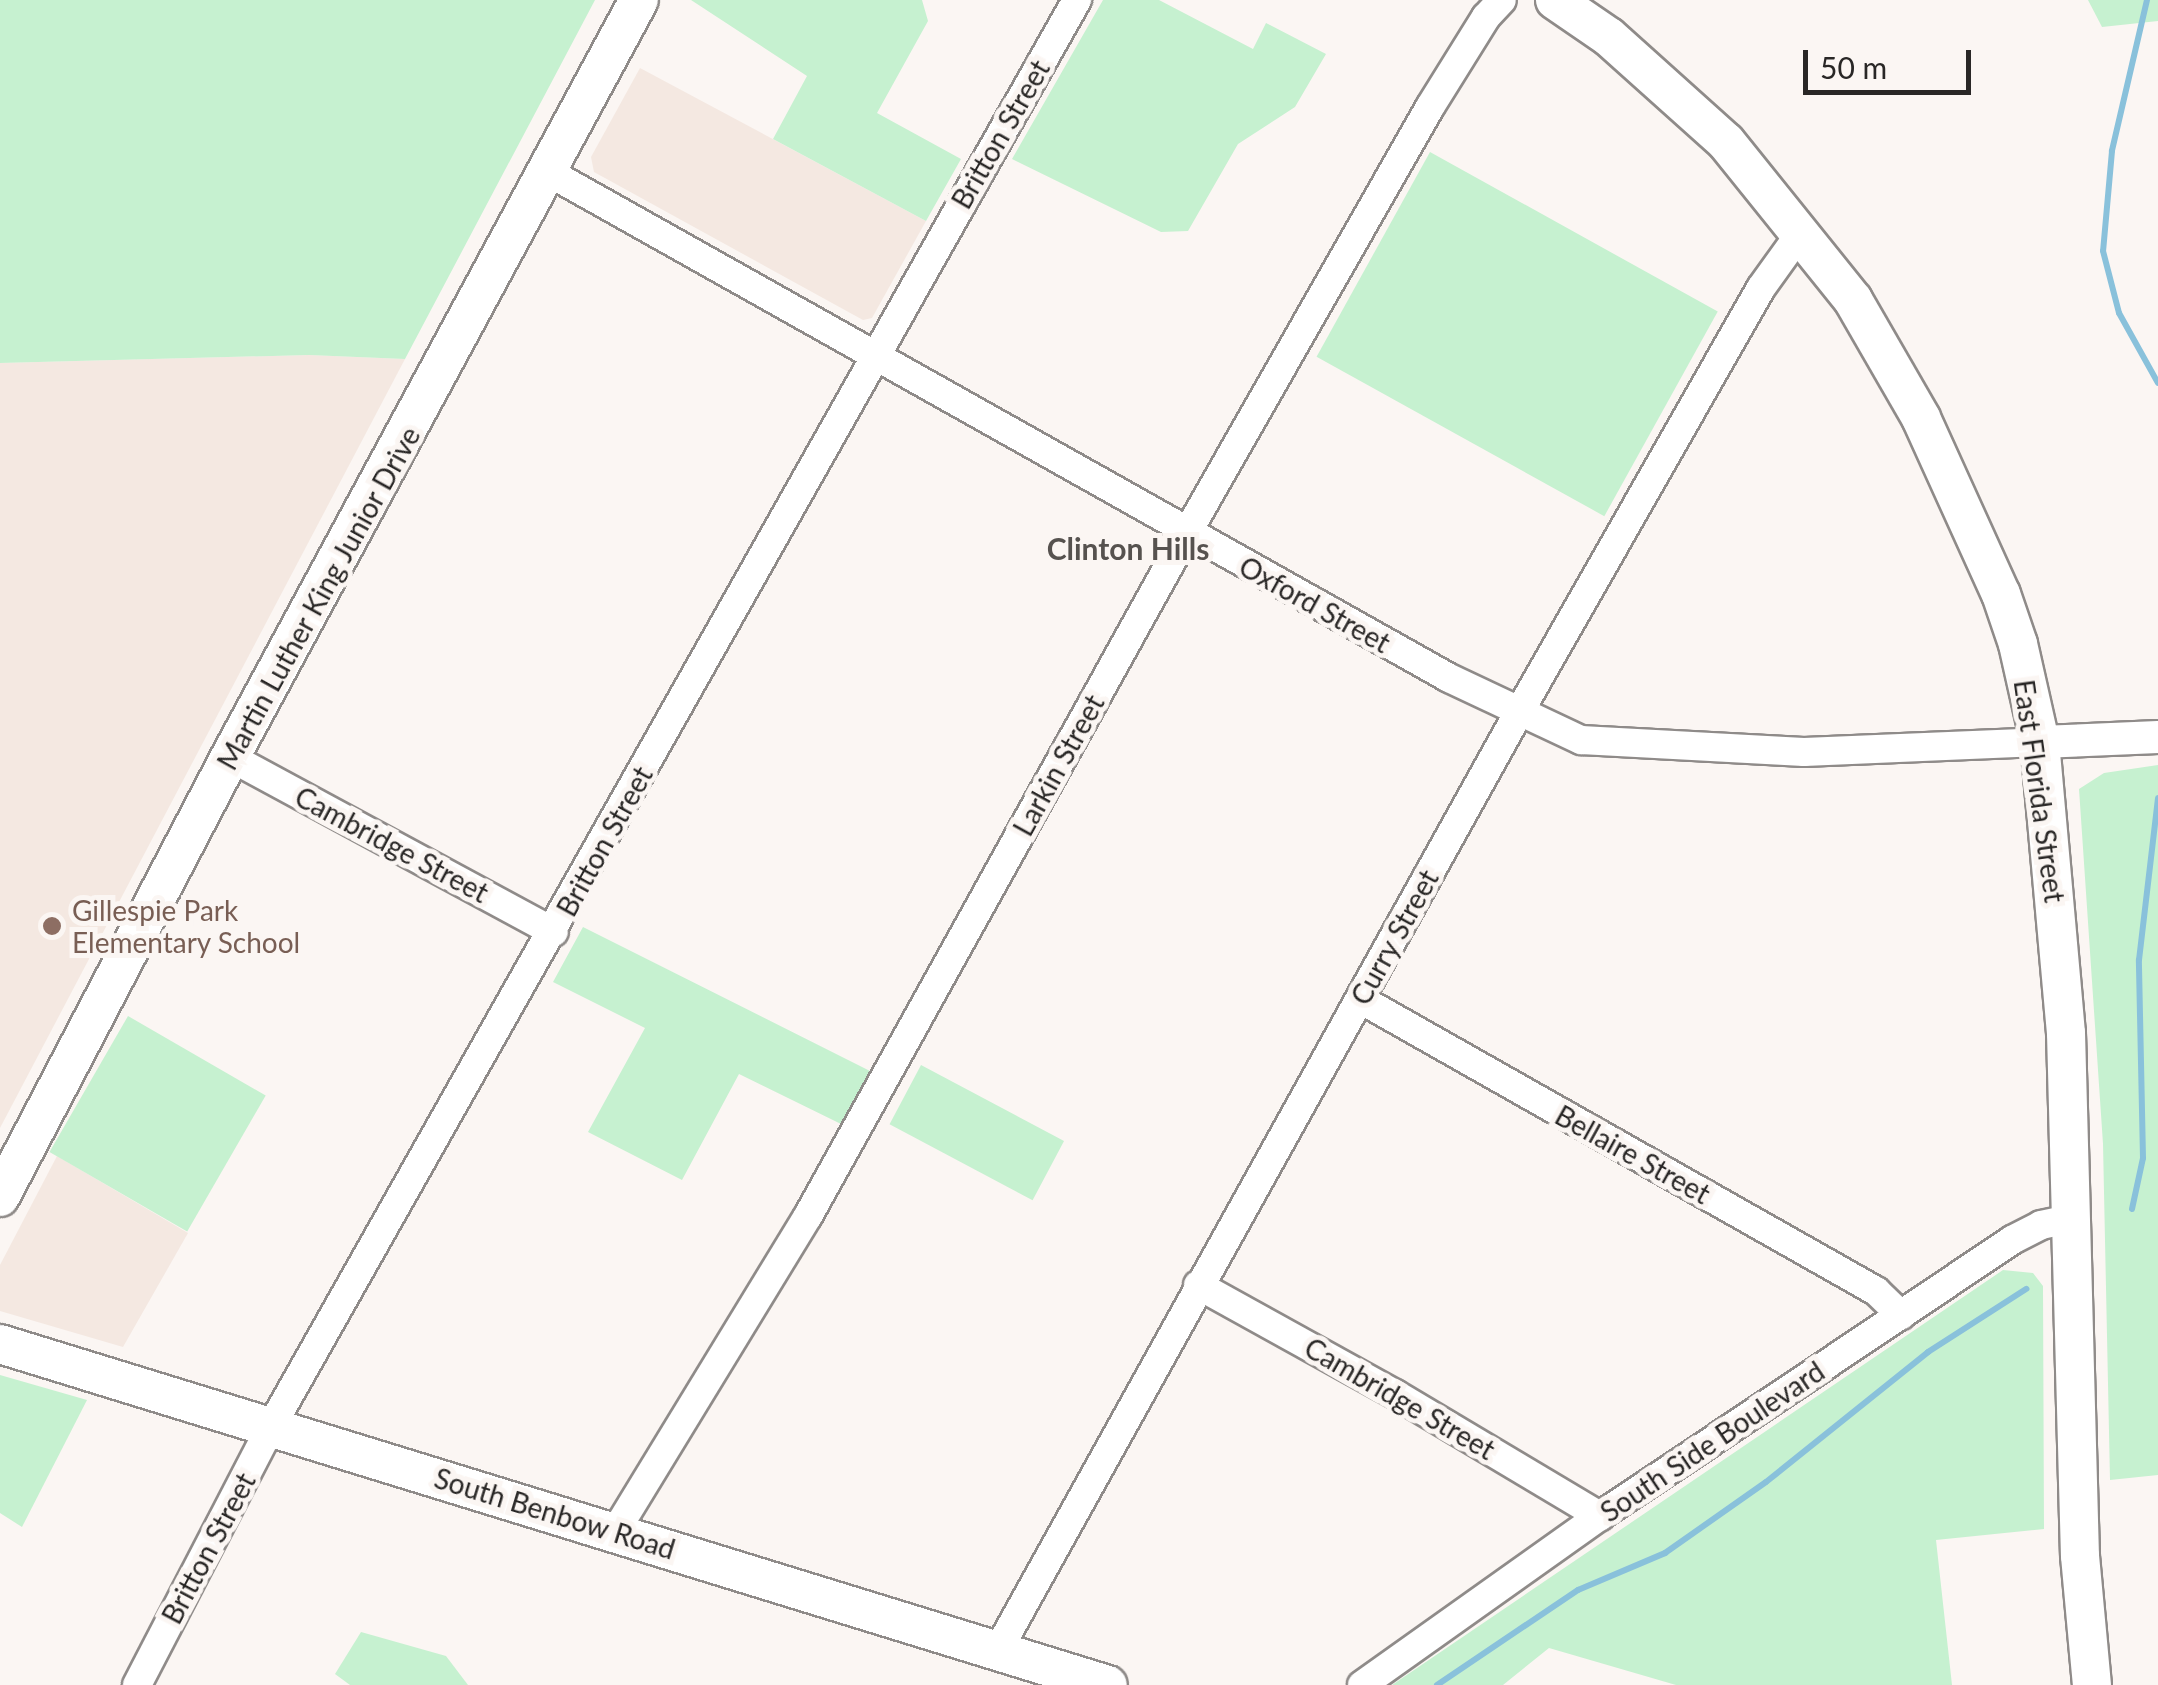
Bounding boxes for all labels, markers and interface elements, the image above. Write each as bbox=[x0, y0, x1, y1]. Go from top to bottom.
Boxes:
scale bar bbox=[1808, 30, 1976, 92]
text: 50 m bbox=[1820, 49, 1887, 85]
street label: Britton Street bbox=[944, 54, 1056, 214]
street label: Martin Luther King Junior Drive bbox=[209, 420, 427, 776]
district label: Clinton Hills bbox=[1047, 530, 1209, 566]
street label: Oxford Street bbox=[1234, 549, 1396, 659]
street label: East Florida Street bbox=[2008, 677, 2072, 905]
street label: Larkin Street bbox=[1006, 689, 1110, 841]
street label: Britton Street bbox=[549, 760, 659, 922]
street label: Cambridge Street bbox=[290, 779, 494, 909]
street label: Curry Street bbox=[1343, 863, 1445, 1011]
place label: Gillespie Park Elementary School bbox=[72, 893, 301, 959]
marker: Gillespie Park Elementary School bbox=[41, 915, 63, 937]
street label: Bellaire Street bbox=[1550, 1098, 1716, 1210]
street label: Cambridge Street bbox=[1299, 1330, 1501, 1466]
street label: South Side Boulevard bbox=[1594, 1354, 1830, 1528]
street label: South Benbow Road bbox=[430, 1460, 680, 1566]
street label: Britton Street bbox=[154, 1467, 262, 1629]

